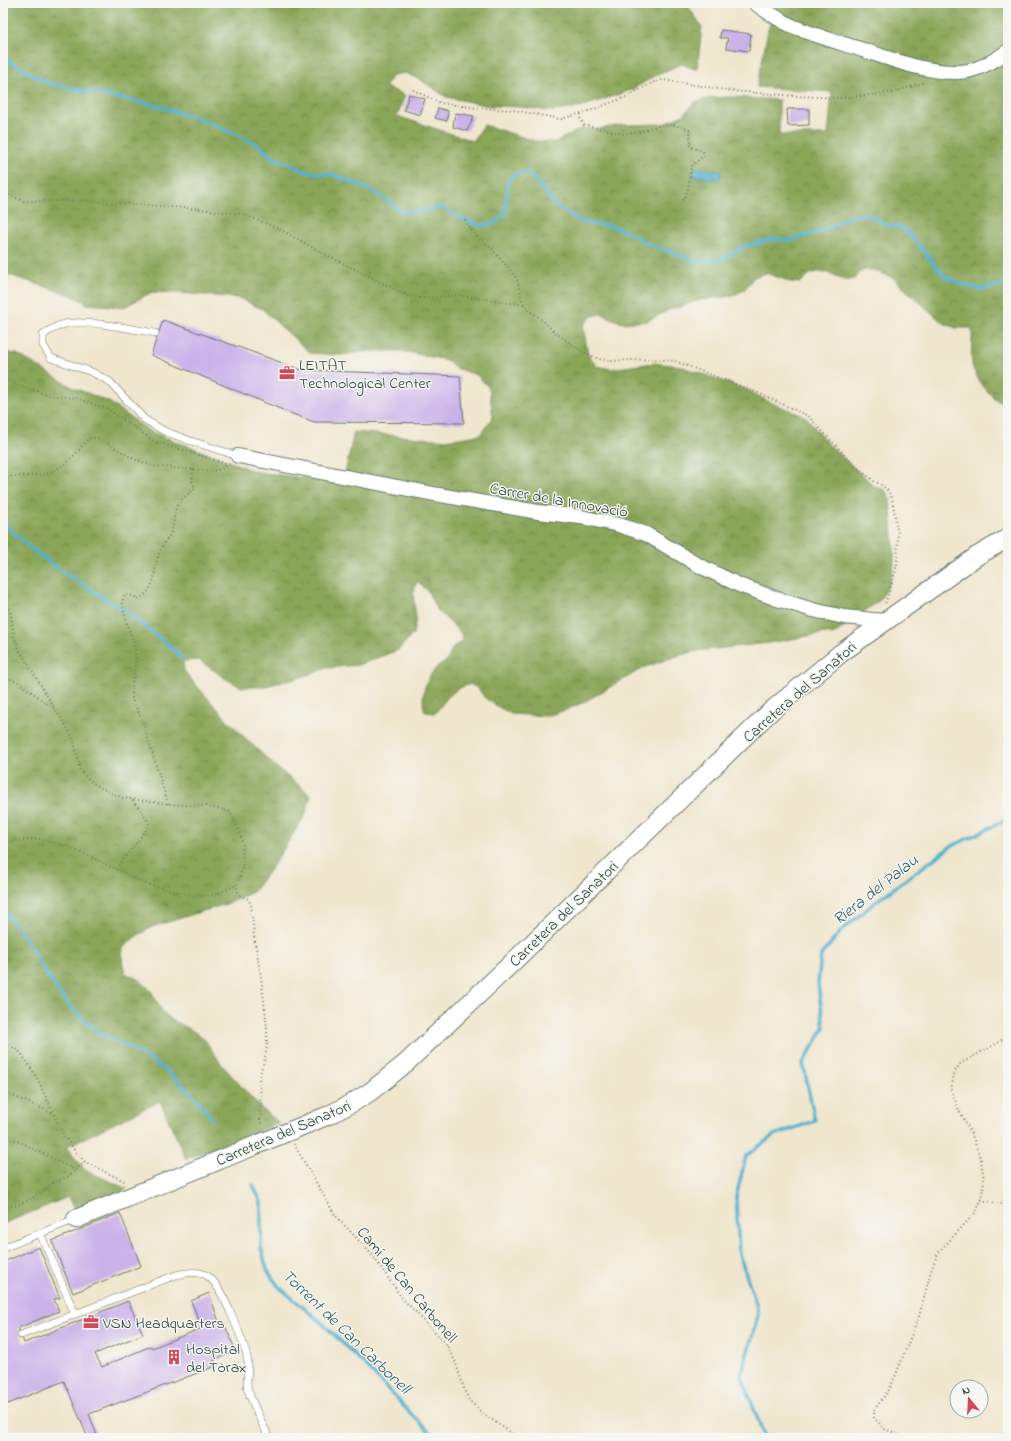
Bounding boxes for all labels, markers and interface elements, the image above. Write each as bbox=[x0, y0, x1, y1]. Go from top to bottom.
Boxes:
place label: LEITAT Technological Center bbox=[299, 354, 431, 396]
office icon: LEITAT Technological Center bbox=[278, 364, 296, 382]
street label: Carrer de la Innovació bbox=[488, 477, 630, 525]
street label: Carretera del Sanatori bbox=[738, 636, 863, 749]
water label: Riera del Palau bbox=[828, 848, 924, 932]
street label: Carretera del Sanatori bbox=[504, 856, 625, 973]
street label: Carretera del Sanatori bbox=[213, 1095, 355, 1173]
street label: Camí de Can Carbonell bbox=[350, 1222, 463, 1349]
water label: Torrent de Can Carbonell bbox=[276, 1264, 417, 1402]
place label: VSN Headquarters bbox=[102, 1312, 225, 1336]
office icon: VSN Headquarters bbox=[82, 1313, 100, 1331]
place label: Hospital del Tòrax bbox=[186, 1338, 246, 1380]
building icon: Hospital del Tòrax bbox=[165, 1348, 183, 1366]
north arrow bbox=[949, 1379, 989, 1419]
text: N bbox=[960, 1382, 972, 1399]

